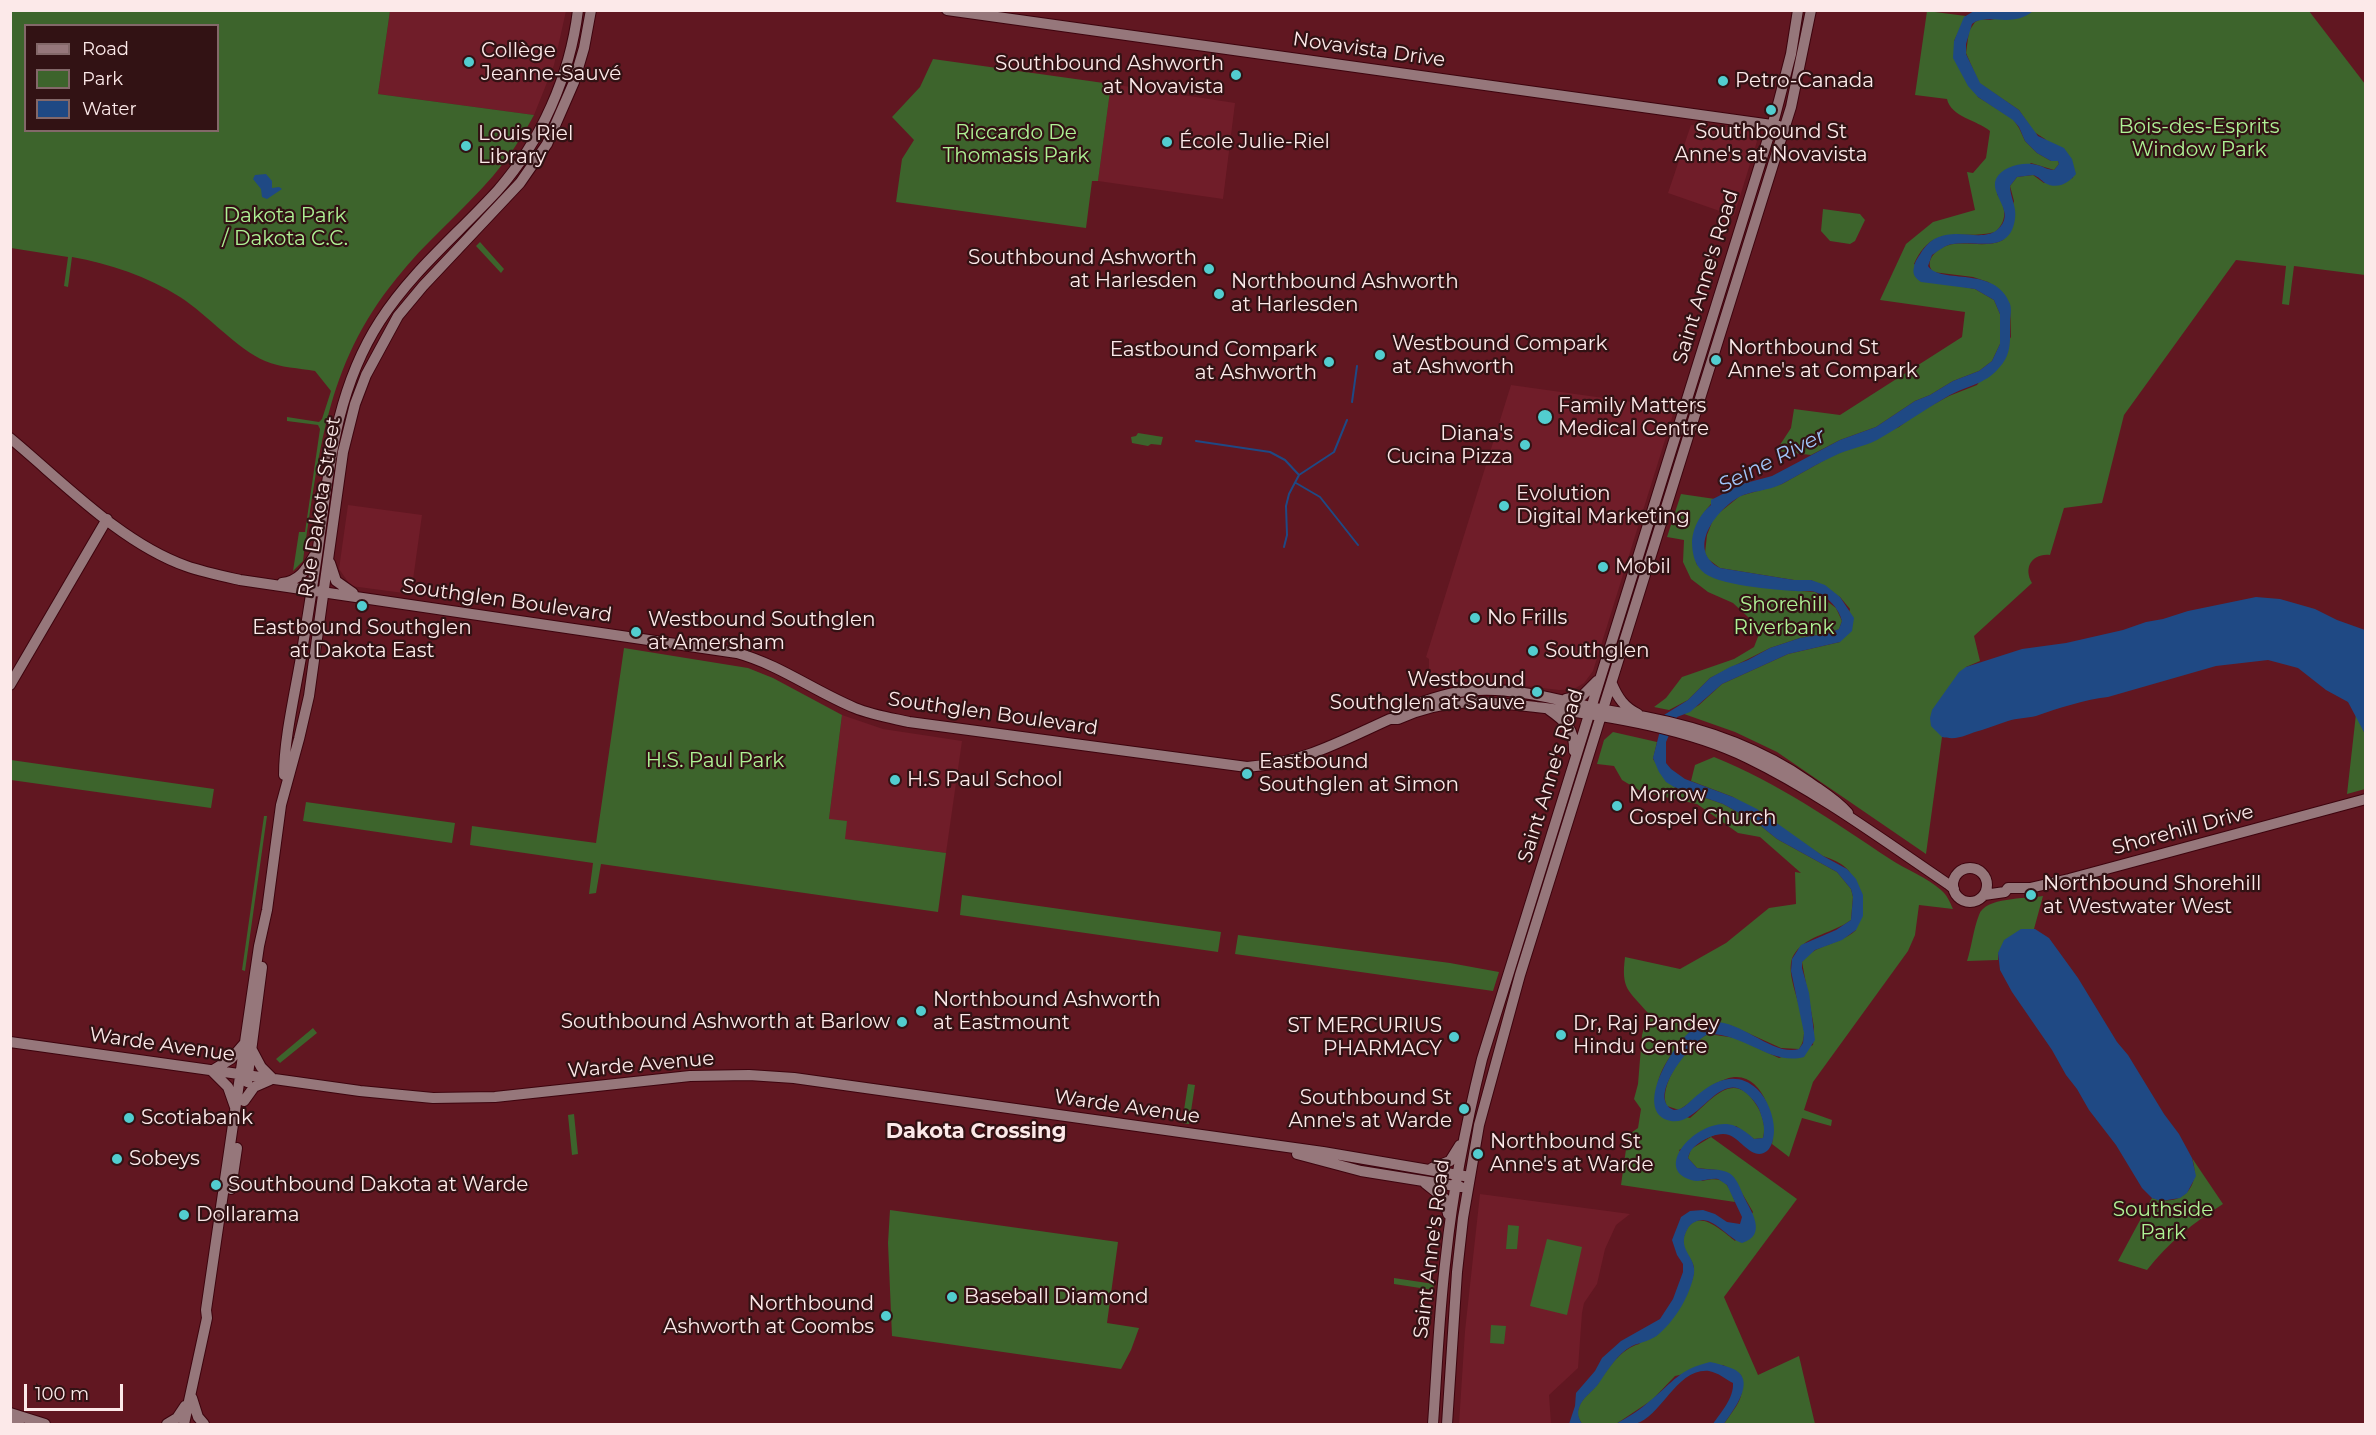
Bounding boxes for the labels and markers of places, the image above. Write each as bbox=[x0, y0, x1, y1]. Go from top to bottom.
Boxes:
place label: Collège Jeanne-Sauvé bbox=[481, 39, 621, 86]
place label: Southbound Ashworth at Novavista bbox=[995, 52, 1224, 99]
marker: Collège Jeanne-Sauvé bbox=[462, 55, 476, 69]
marker: Southbound Ashworth at Novavista bbox=[1229, 68, 1243, 82]
place label: Petro-Canada bbox=[1735, 69, 1874, 93]
marker: Petro-Canada bbox=[1716, 74, 1730, 88]
marker: Southbound St Anne's at Novavista bbox=[1764, 103, 1778, 117]
place label: Southbound St Anne's at Novavista bbox=[1674, 120, 1868, 167]
place label: Louis Riel Library bbox=[478, 122, 573, 169]
place label: École Julie-Riel bbox=[1179, 130, 1330, 154]
marker: École Julie-Riel bbox=[1160, 135, 1174, 149]
marker: Louis Riel Library bbox=[459, 139, 473, 153]
place label: Southbound Ashworth at Harlesden bbox=[968, 246, 1197, 293]
marker: Southbound Ashworth at Harlesden bbox=[1202, 262, 1216, 276]
place label: Northbound Ashworth at Harlesden bbox=[1231, 270, 1459, 317]
marker: Northbound Ashworth at Harlesden bbox=[1212, 287, 1226, 301]
place label: Westbound Compark at Ashworth bbox=[1392, 332, 1608, 379]
place label: Northbound St Anne's at Compark bbox=[1728, 336, 1918, 383]
place label: Eastbound Compark at Ashworth bbox=[1110, 338, 1317, 385]
marker: Westbound Compark at Ashworth bbox=[1373, 348, 1387, 362]
marker: Northbound St Anne's at Compark bbox=[1709, 353, 1723, 367]
marker: Eastbound Compark at Ashworth bbox=[1322, 355, 1336, 369]
place label: Family Matters Medical Centre bbox=[1558, 394, 1709, 441]
marker: Family Matters Medical Centre bbox=[1536, 408, 1554, 426]
place label: Diana's Cucina Pizza bbox=[1387, 422, 1513, 469]
marker: Diana's Cucina Pizza bbox=[1518, 438, 1532, 452]
place label: Evolution Digital Marketing bbox=[1516, 482, 1690, 529]
marker: Evolution Digital Marketing bbox=[1497, 499, 1511, 513]
place label: Mobil bbox=[1615, 555, 1671, 579]
marker: Mobil bbox=[1596, 560, 1610, 574]
marker: Eastbound Southglen at Dakota East bbox=[355, 599, 369, 613]
place label: No Frills bbox=[1487, 606, 1567, 630]
place label: Westbound Southglen at Amersham bbox=[648, 608, 876, 655]
marker: No Frills bbox=[1468, 611, 1482, 625]
place label: Eastbound Southglen at Dakota East bbox=[252, 616, 472, 663]
marker: Westbound Southglen at Amersham bbox=[629, 625, 643, 639]
place label: Southglen bbox=[1545, 639, 1650, 663]
marker: Southglen bbox=[1526, 644, 1540, 658]
place label: Westbound Southglen at Sauve bbox=[1330, 668, 1525, 715]
marker: Westbound Southglen at Sauve bbox=[1530, 685, 1544, 699]
place label: Eastbound Southglen at Simon bbox=[1259, 750, 1459, 797]
marker: Eastbound Southglen at Simon bbox=[1240, 767, 1254, 781]
place label: H.S Paul School bbox=[907, 768, 1063, 792]
marker: H.S Paul School bbox=[888, 773, 902, 787]
place label: Morrow Gospel Church bbox=[1629, 783, 1777, 830]
marker: Morrow Gospel Church bbox=[1610, 799, 1624, 813]
place label: Northbound Shorehill at Westwater West bbox=[2043, 872, 2261, 919]
marker: Northbound Shorehill at Westwater West bbox=[2024, 888, 2038, 902]
place label: Northbound Ashworth at Eastmount bbox=[933, 988, 1161, 1035]
marker: Northbound Ashworth at Eastmount bbox=[914, 1004, 928, 1018]
place label: Southbound Ashworth at Barlow bbox=[561, 1010, 890, 1034]
place label: Dr, Raj Pandey Hindu Centre bbox=[1573, 1012, 1719, 1059]
place label: ST MERCURIUS PHARMACY bbox=[1288, 1014, 1442, 1061]
marker: Southbound Ashworth at Barlow bbox=[895, 1015, 909, 1029]
marker: Dr, Raj Pandey Hindu Centre bbox=[1554, 1028, 1568, 1042]
marker: ST MERCURIUS PHARMACY bbox=[1447, 1030, 1461, 1044]
place label: Southbound St Anne's at Warde bbox=[1289, 1086, 1452, 1133]
marker: Southbound St Anne's at Warde bbox=[1457, 1102, 1471, 1116]
place label: Scotiabank bbox=[141, 1106, 253, 1130]
marker: Scotiabank bbox=[122, 1111, 136, 1125]
place label: Northbound St Anne's at Warde bbox=[1490, 1130, 1653, 1177]
place label: Sobeys bbox=[129, 1147, 200, 1171]
marker: Northbound St Anne's at Warde bbox=[1471, 1147, 1485, 1161]
marker: Sobeys bbox=[110, 1152, 124, 1166]
place label: Southbound Dakota at Warde bbox=[228, 1173, 528, 1197]
marker: Southbound Dakota at Warde bbox=[209, 1178, 223, 1192]
place label: Dollarama bbox=[196, 1203, 300, 1227]
marker: Dollarama bbox=[177, 1208, 191, 1222]
place label: Baseball Diamond bbox=[964, 1285, 1149, 1309]
marker: Baseball Diamond bbox=[945, 1290, 959, 1304]
place label: Northbound Ashworth at Coombs bbox=[663, 1292, 874, 1339]
marker: Northbound Ashworth at Coombs bbox=[879, 1309, 893, 1323]

